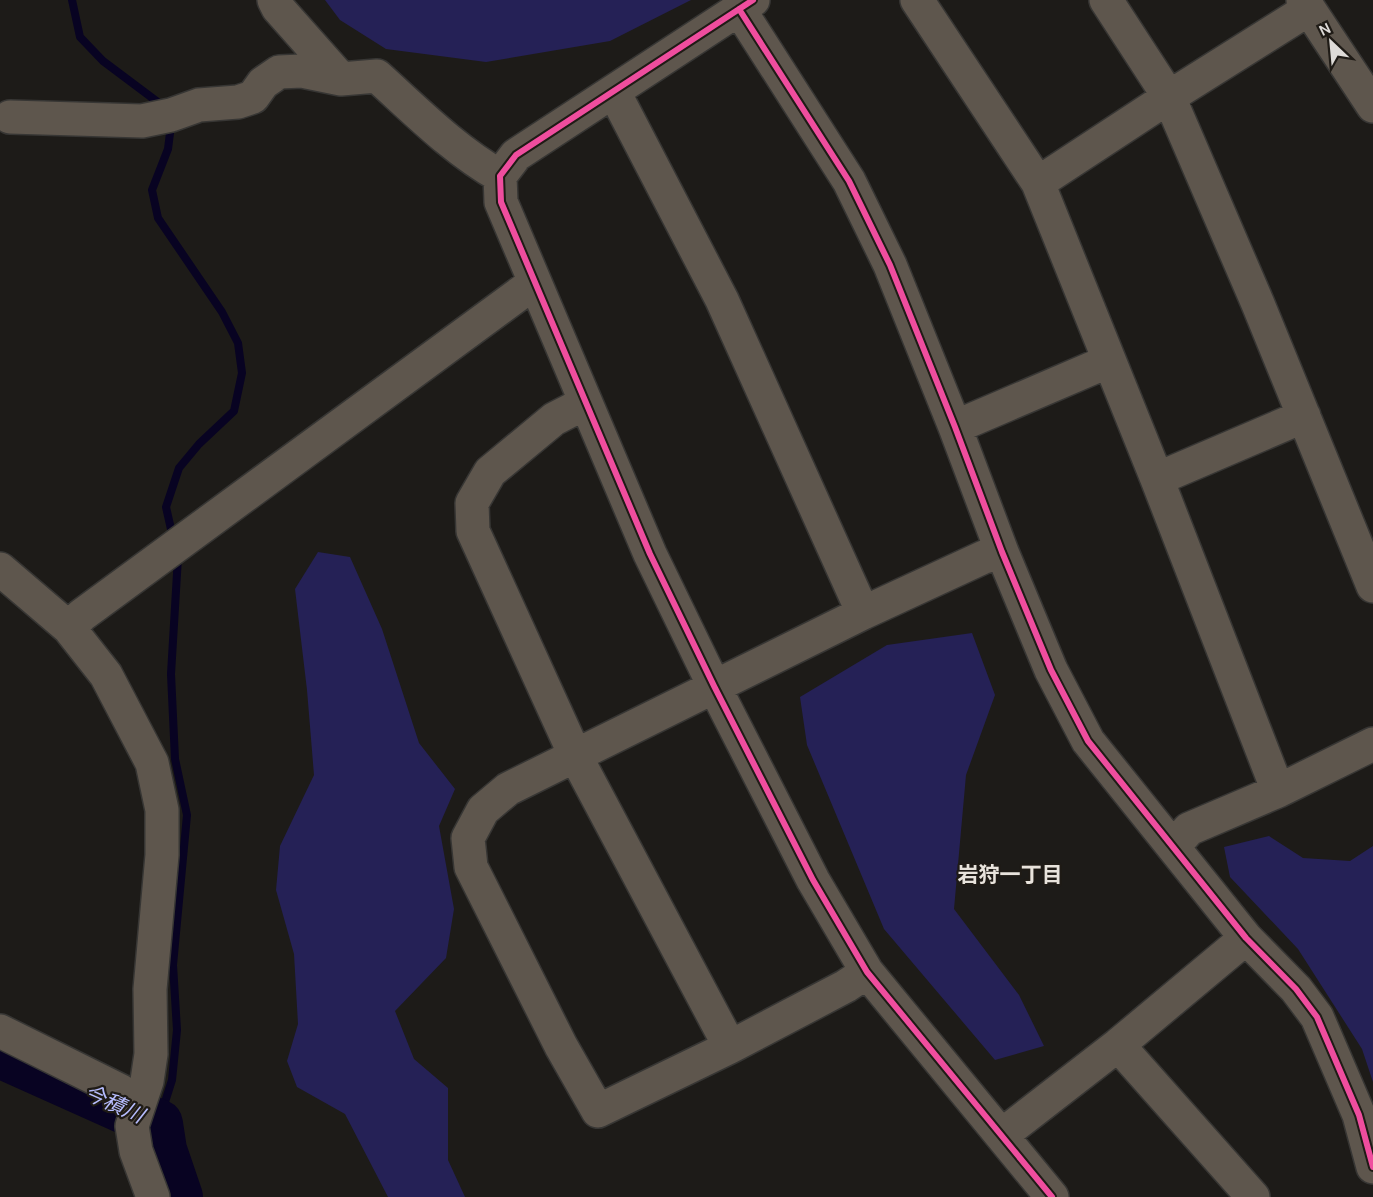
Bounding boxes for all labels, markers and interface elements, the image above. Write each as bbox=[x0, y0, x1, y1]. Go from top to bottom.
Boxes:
north arrow bbox=[1301, 12, 1361, 72]
text: N bbox=[1315, 18, 1334, 40]
district label: 岩狩一丁目 bbox=[958, 863, 1063, 887]
water label: 今積川 bbox=[80, 1080, 149, 1129]

